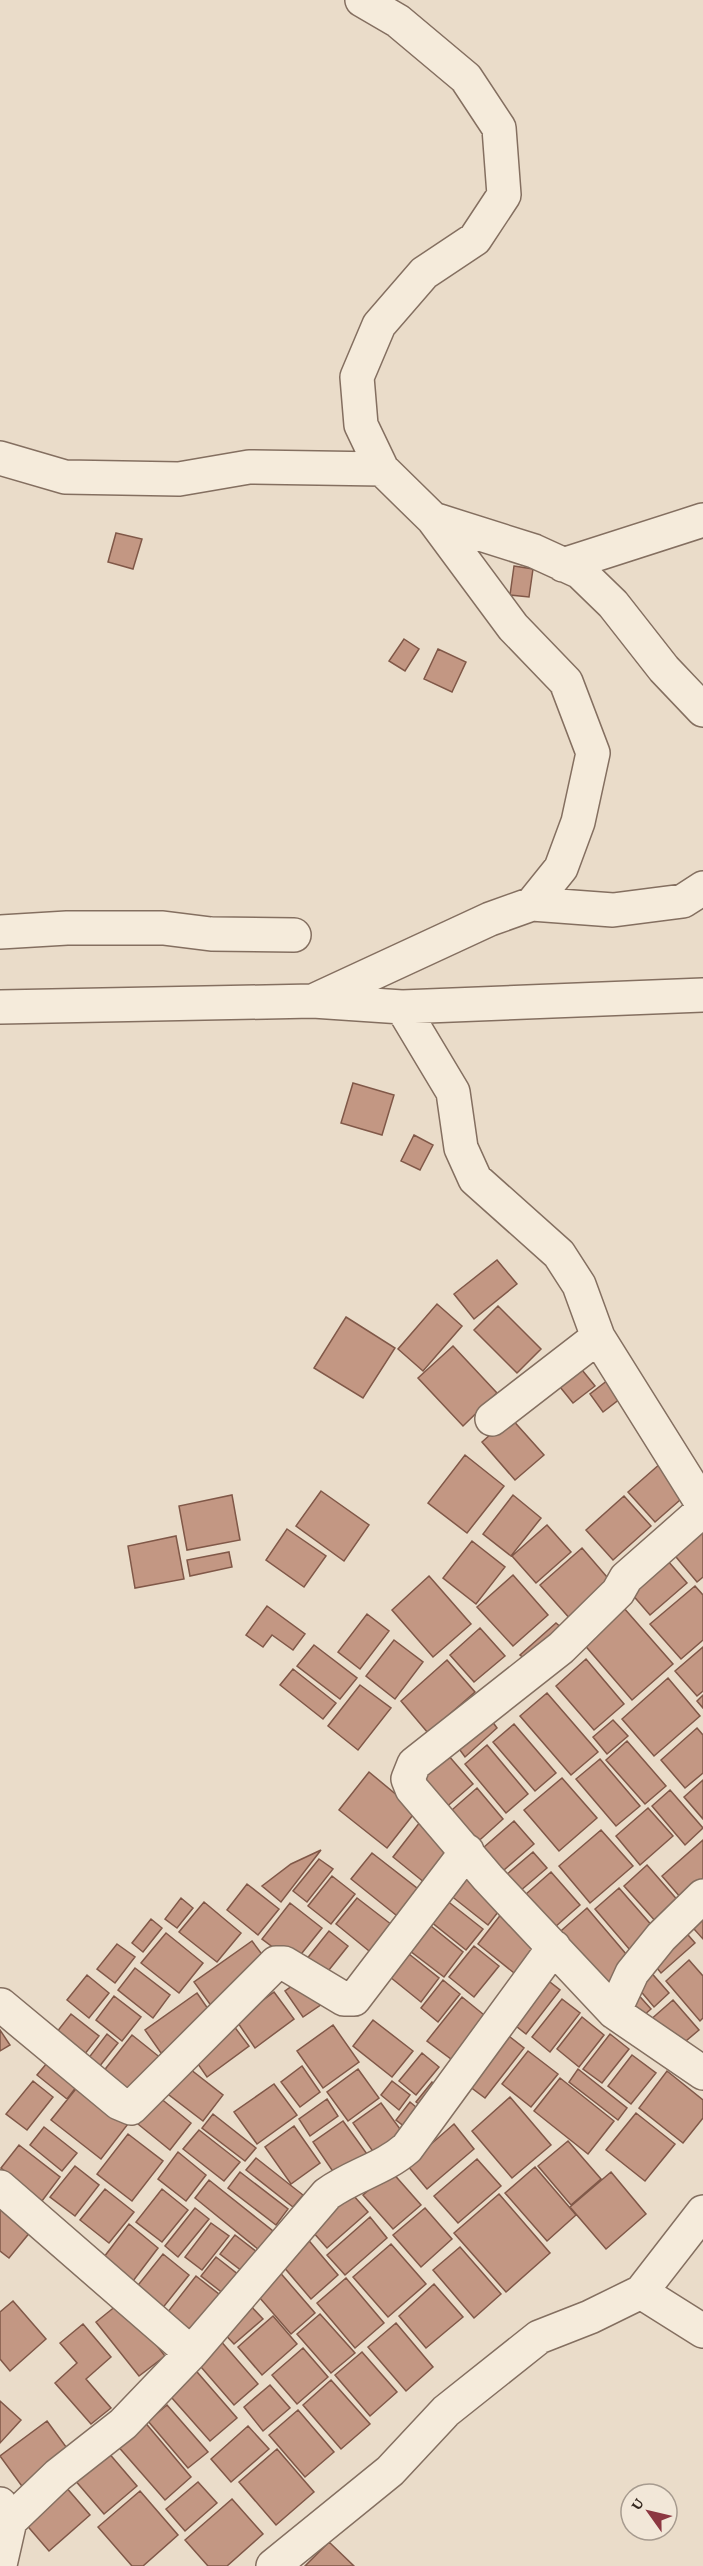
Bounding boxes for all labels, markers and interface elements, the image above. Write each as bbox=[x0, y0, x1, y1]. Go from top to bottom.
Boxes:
north arrow bbox=[619, 2482, 679, 2542]
text: U bbox=[627, 2495, 647, 2513]

